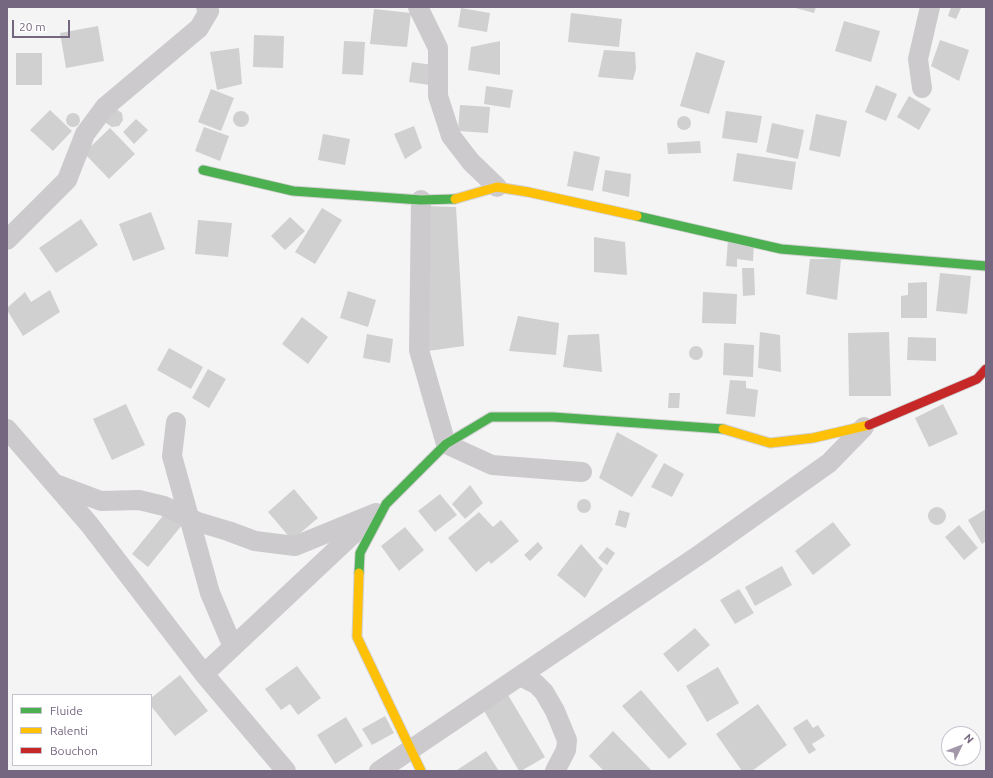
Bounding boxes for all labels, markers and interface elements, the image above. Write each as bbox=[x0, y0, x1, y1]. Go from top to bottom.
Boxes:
scale bar bbox=[14, 12, 72, 38]
text: 20 m bbox=[19, 20, 46, 33]
legend bbox=[12, 694, 152, 766]
text: Fluide bbox=[50, 704, 83, 717]
text: Ralenti bbox=[50, 724, 88, 737]
north arrow bbox=[941, 726, 981, 766]
text: N bbox=[962, 731, 976, 746]
text: Bouchon bbox=[50, 744, 98, 757]

